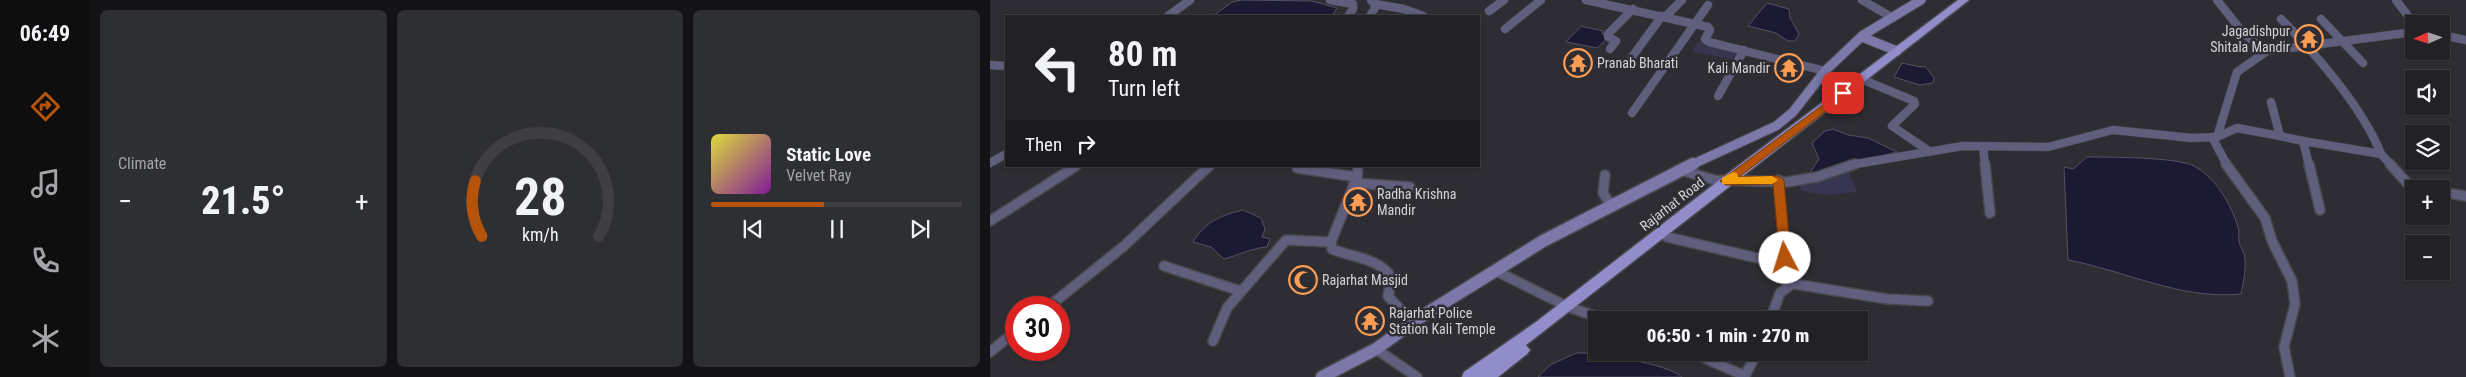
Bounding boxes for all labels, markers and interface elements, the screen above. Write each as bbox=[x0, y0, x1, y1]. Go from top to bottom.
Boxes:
north arrow bbox=[2405, 15, 2450, 60]
map controls bbox=[2405, 15, 2450, 280]
text: 06:49 bbox=[20, 21, 70, 46]
place label: Jagadishpur Shitala Mandir bbox=[2210, 23, 2290, 55]
temple icon: Jagadishpur Shitala Mandir bbox=[2294, 24, 2324, 54]
text: 80 m bbox=[1108, 34, 1177, 75]
icon: left bbox=[1025, 35, 1090, 100]
temple icon: Pranab Bharati bbox=[1563, 48, 1593, 78]
temple icon: Kali Mandir bbox=[1774, 53, 1804, 83]
place label: Pranab Bharati bbox=[1597, 55, 1678, 71]
place label: Kali Mandir bbox=[1708, 60, 1770, 76]
button: sound bbox=[2405, 70, 2450, 115]
pin bbox=[1822, 72, 1864, 114]
text: Turn left bbox=[1108, 76, 1180, 101]
icon: arrive bbox=[1829, 79, 1857, 107]
icon: directions bbox=[28, 89, 63, 124]
button: layers bbox=[2405, 125, 2450, 170]
icon: right bbox=[1072, 130, 1100, 158]
text: Then bbox=[1025, 133, 1062, 156]
text: Static Love bbox=[786, 143, 871, 166]
text: Climate bbox=[118, 154, 166, 173]
icon: music bbox=[28, 166, 63, 201]
text: Velvet Ray bbox=[786, 166, 851, 185]
text: 28 bbox=[514, 167, 566, 228]
street label: Rajarhat Road bbox=[1637, 174, 1707, 234]
text: 21.5° bbox=[201, 179, 285, 223]
button: + bbox=[2405, 180, 2450, 225]
text: − bbox=[118, 185, 132, 218]
text: + bbox=[355, 185, 369, 218]
place label: Radha Krishna Mandir bbox=[1377, 186, 1457, 218]
temple icon: Radha Krishna Mandir bbox=[1343, 187, 1373, 217]
icon: previous bbox=[739, 215, 767, 243]
icon: pause bbox=[823, 215, 851, 243]
icon: next bbox=[906, 215, 934, 243]
text: km/h bbox=[522, 224, 558, 245]
position arrow bbox=[1758, 231, 1810, 283]
button: − bbox=[2405, 235, 2450, 280]
icon: phone bbox=[28, 243, 63, 278]
mosque icon: Rajarhat Masjid bbox=[1288, 265, 1318, 295]
place label: Rajarhat Masjid bbox=[1322, 272, 1408, 288]
speed limit sign: 30 bbox=[1005, 296, 1070, 361]
place label: Rajarhat Police Station Kali Temple bbox=[1389, 305, 1496, 337]
temple icon: Rajarhat Police Station Kali Temple bbox=[1355, 306, 1385, 336]
icon: climate bbox=[28, 321, 63, 356]
text: 06:50 · 1 min · 270 m bbox=[1647, 324, 1809, 347]

